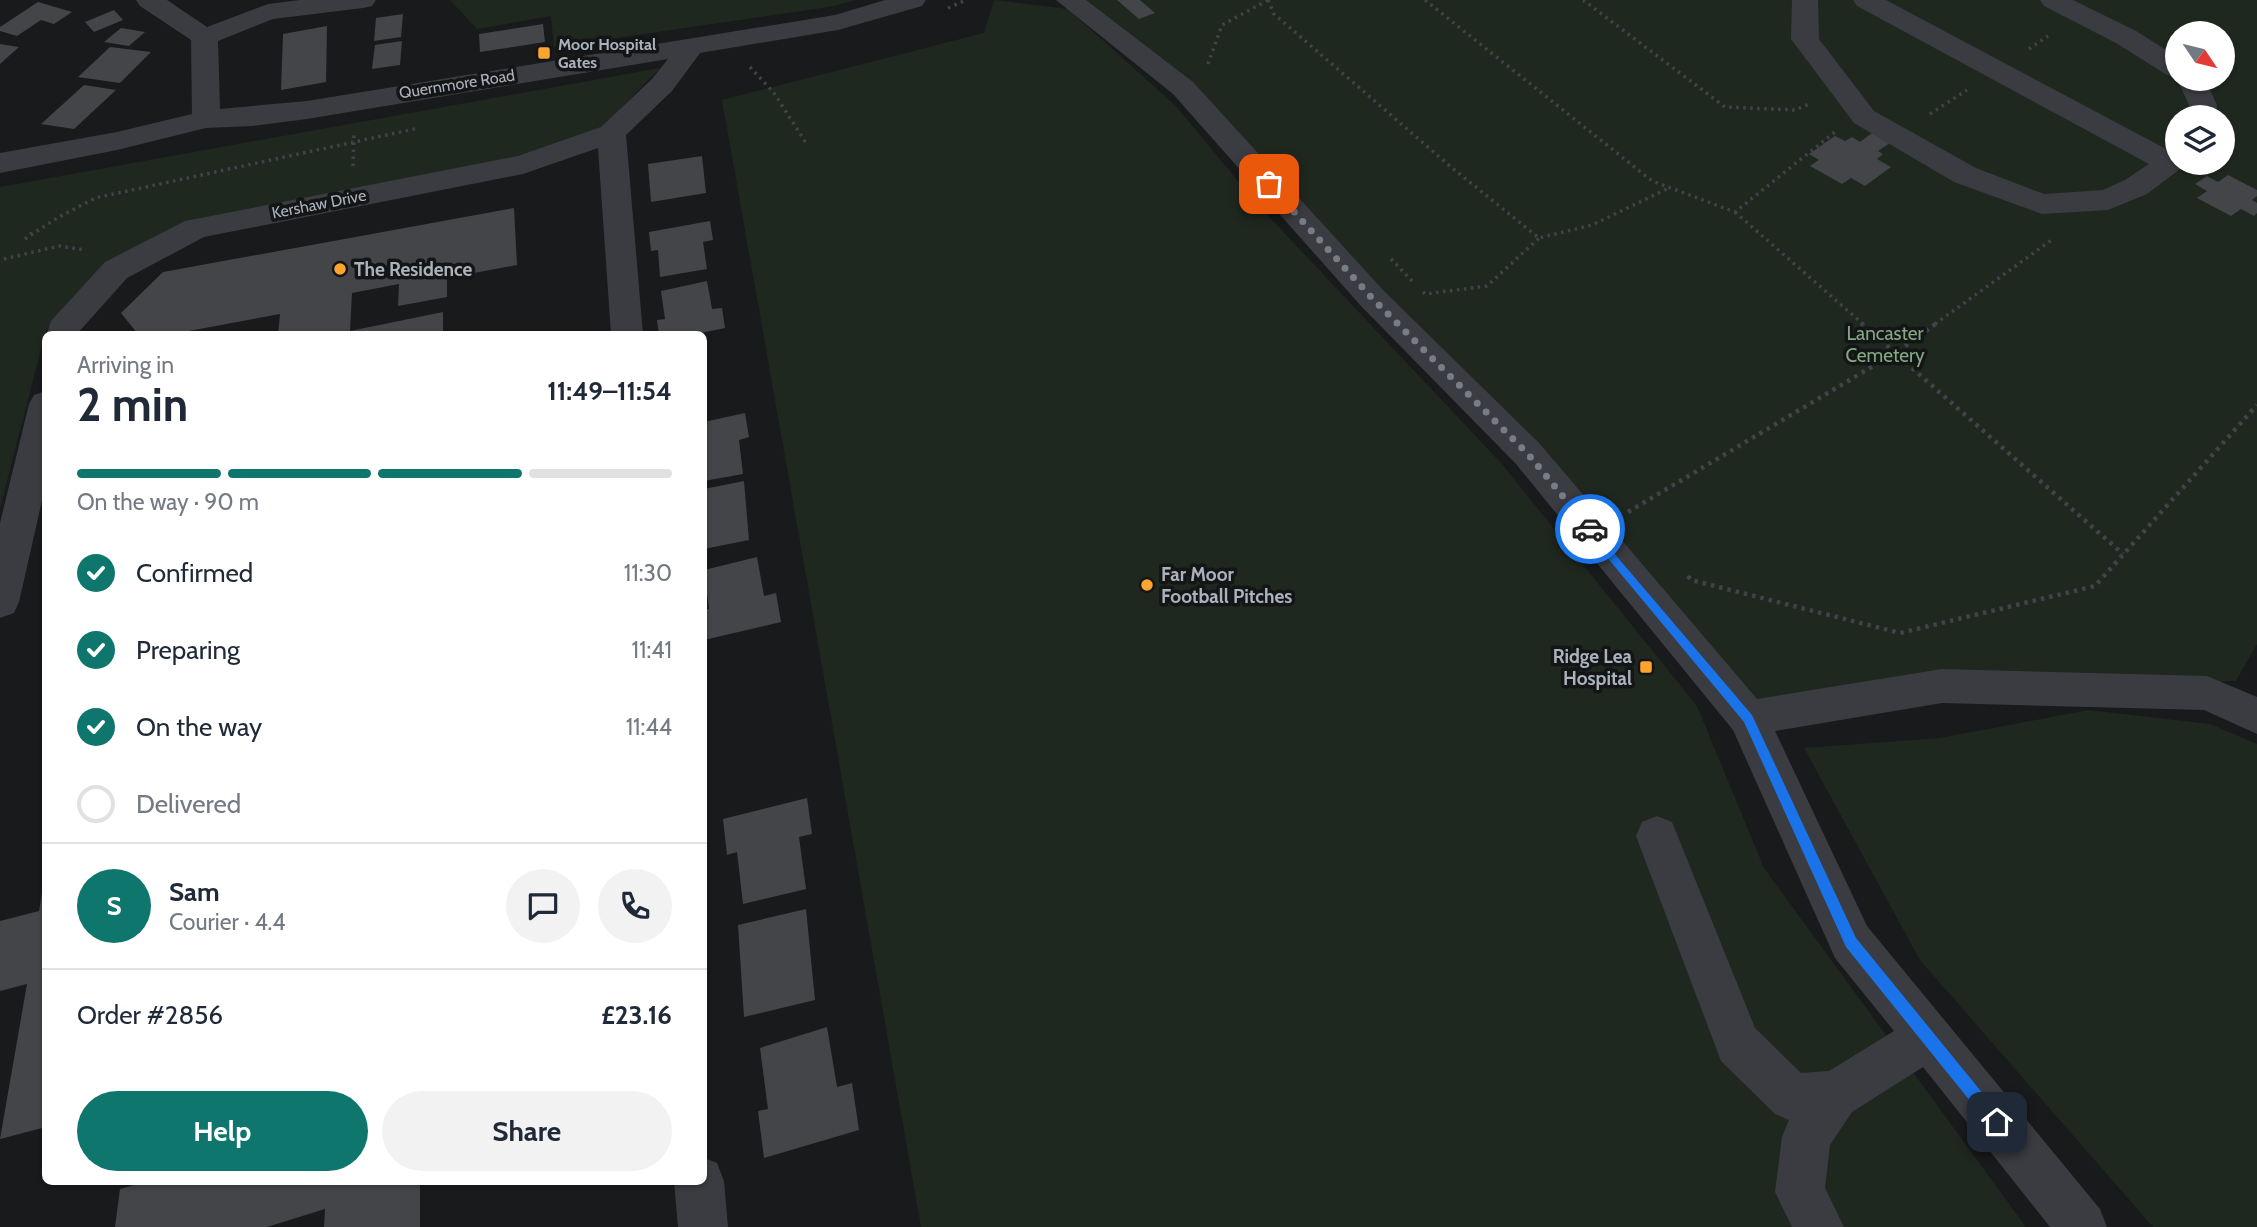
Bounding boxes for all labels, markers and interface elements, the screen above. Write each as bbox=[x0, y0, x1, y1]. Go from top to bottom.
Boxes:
north arrow bbox=[2165, 21, 2235, 91]
map controls bbox=[2165, 21, 2235, 175]
place label: Moor Hospital Gates bbox=[558, 35, 656, 72]
marker: Moor Hospital Gates bbox=[536, 45, 552, 61]
street label: Quernmore Road bbox=[398, 65, 516, 103]
button: layers bbox=[2165, 105, 2235, 175]
pin bbox=[1239, 154, 1299, 214]
icon: bag bbox=[1250, 165, 1288, 203]
street label: Kershaw Drive bbox=[270, 186, 368, 222]
place label: The Residence bbox=[354, 258, 473, 281]
marker: The Residence bbox=[332, 261, 348, 277]
park label: Lancaster Cemetery bbox=[1845, 322, 1925, 367]
text: Arriving in bbox=[77, 351, 174, 379]
text: 11:49–11:54 bbox=[547, 375, 672, 407]
text: 2 min bbox=[77, 377, 188, 433]
text: On the way · 90 m bbox=[77, 488, 259, 516]
courier bbox=[1555, 494, 1625, 564]
icon: car bbox=[1571, 510, 1609, 548]
icon: check bbox=[77, 554, 115, 592]
text: Confirmed bbox=[136, 557, 253, 589]
text: 11:30 bbox=[624, 559, 672, 587]
place label: Far Moor Football Pitches bbox=[1161, 563, 1292, 608]
marker: Far Moor Football Pitches bbox=[1139, 577, 1155, 593]
icon: check bbox=[77, 631, 115, 669]
text: Preparing bbox=[136, 634, 240, 666]
text: 11:41 bbox=[631, 636, 672, 664]
place label: Ridge Lea Hospital bbox=[1553, 645, 1633, 690]
marker: Ridge Lea Hospital bbox=[1638, 659, 1654, 675]
icon: check bbox=[77, 708, 115, 746]
text: On the way bbox=[136, 711, 262, 743]
text: 11:44 bbox=[626, 713, 672, 741]
text: Delivered bbox=[136, 788, 241, 820]
button: chat bbox=[506, 869, 580, 943]
button: phone bbox=[598, 869, 672, 943]
text: Sam bbox=[169, 876, 220, 908]
text: S bbox=[106, 890, 122, 922]
text: Courier · 4.4 bbox=[169, 908, 286, 936]
text: Order #2856 bbox=[77, 999, 223, 1031]
text: £23.16 bbox=[601, 999, 672, 1031]
button: Help bbox=[77, 1091, 368, 1171]
button: Share bbox=[382, 1091, 672, 1171]
pin bbox=[1967, 1092, 2027, 1152]
icon: home bbox=[1978, 1103, 2016, 1141]

